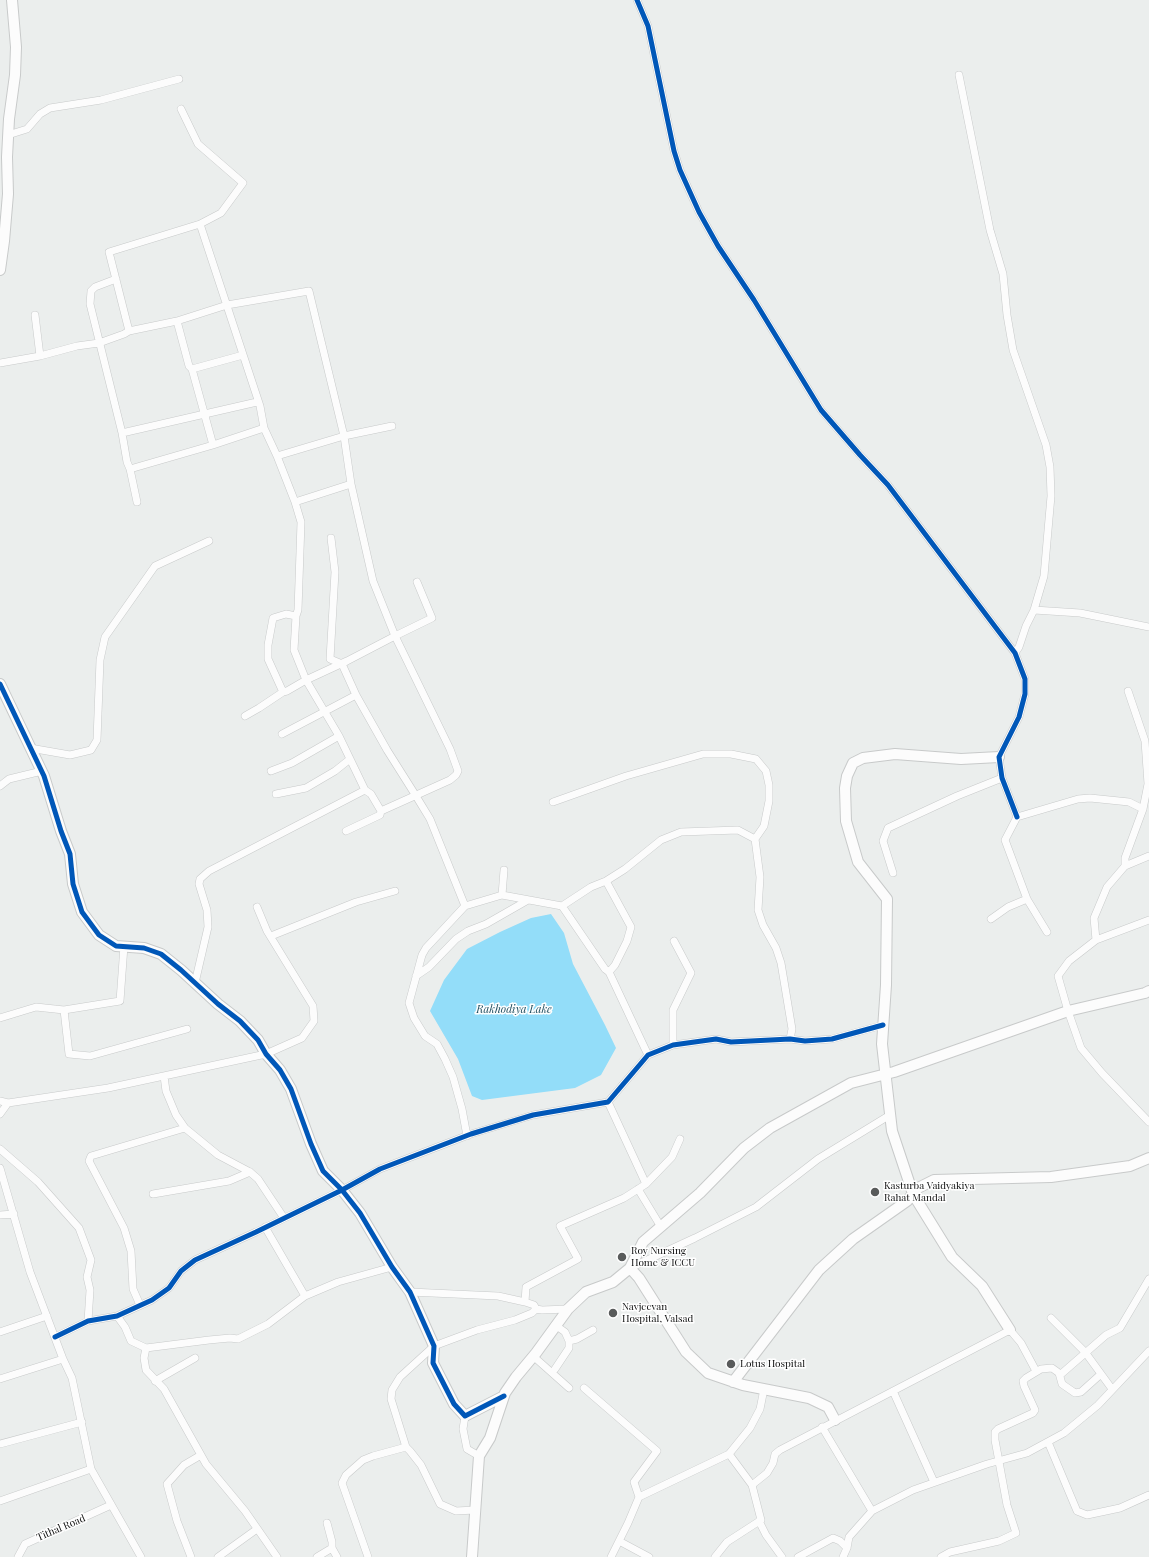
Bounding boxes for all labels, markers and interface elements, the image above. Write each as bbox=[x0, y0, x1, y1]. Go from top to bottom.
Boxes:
water label: Rakhodiya Lake bbox=[476, 1003, 552, 1017]
place label: Kasturba Vaidyakiya Rahat Mandal bbox=[884, 1180, 974, 1204]
marker: Kasturba Vaidyakiya Rahat Mandal bbox=[869, 1186, 881, 1198]
place label: Roy Nursing Home & ICCU bbox=[631, 1245, 695, 1268]
marker: Roy Nursing Home & ICCU bbox=[616, 1251, 628, 1263]
place label: Navjeevan Hospital, Valsad bbox=[622, 1301, 693, 1324]
marker: Navjeevan Hospital, Valsad bbox=[607, 1307, 619, 1319]
marker: Lotus Hospital bbox=[725, 1358, 737, 1370]
place label: Lotus Hospital bbox=[740, 1358, 805, 1370]
street label: Tithal Road bbox=[35, 1512, 87, 1544]

